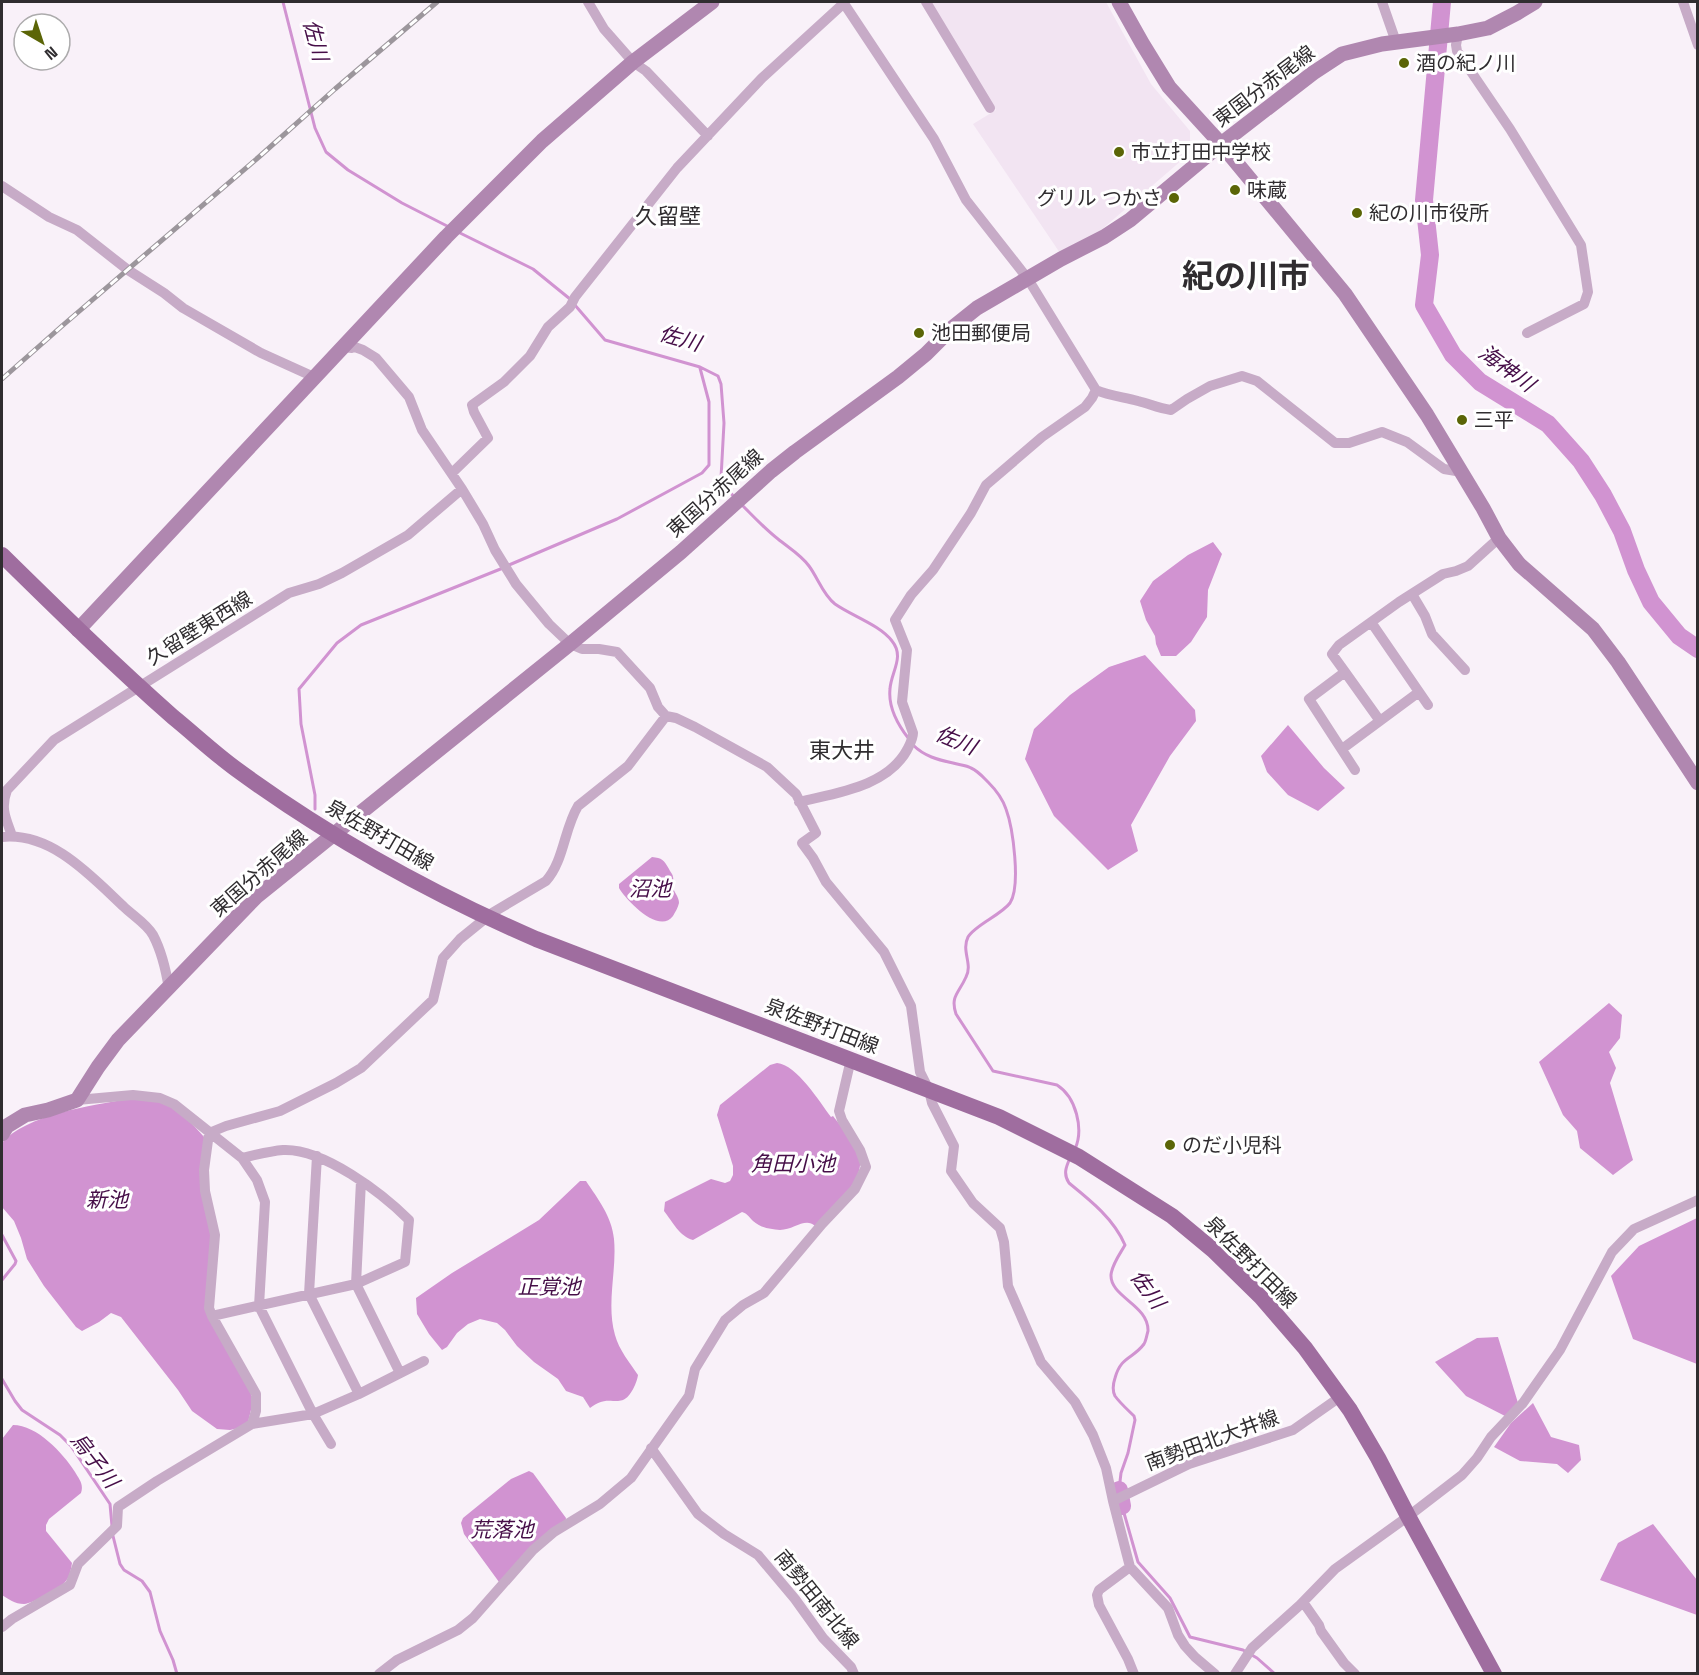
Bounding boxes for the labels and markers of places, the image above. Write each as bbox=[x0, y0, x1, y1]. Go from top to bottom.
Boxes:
place label: 酒の紀ノ川 bbox=[1416, 50, 1516, 76]
marker: 酒の紀ノ川 bbox=[1397, 56, 1411, 70]
place label: 市立打田中学校 bbox=[1131, 139, 1271, 165]
marker: 市立打田中学校 bbox=[1112, 145, 1126, 159]
place label: 味蔵 bbox=[1247, 177, 1287, 203]
marker: 味蔵 bbox=[1228, 183, 1242, 197]
place label: グリル つかさ bbox=[1037, 185, 1162, 211]
marker: グリル つかさ bbox=[1167, 191, 1181, 205]
place label: 紀の川市役所 bbox=[1369, 200, 1489, 226]
marker: 紀の川市役所 bbox=[1350, 206, 1364, 220]
place label: 池田郵便局 bbox=[931, 320, 1031, 346]
marker: 池田郵便局 bbox=[912, 326, 926, 340]
place label: 三平 bbox=[1474, 407, 1514, 433]
marker: 三平 bbox=[1455, 413, 1469, 427]
place label: のだ小児科 bbox=[1182, 1132, 1282, 1158]
marker: のだ小児科 bbox=[1163, 1138, 1177, 1152]

